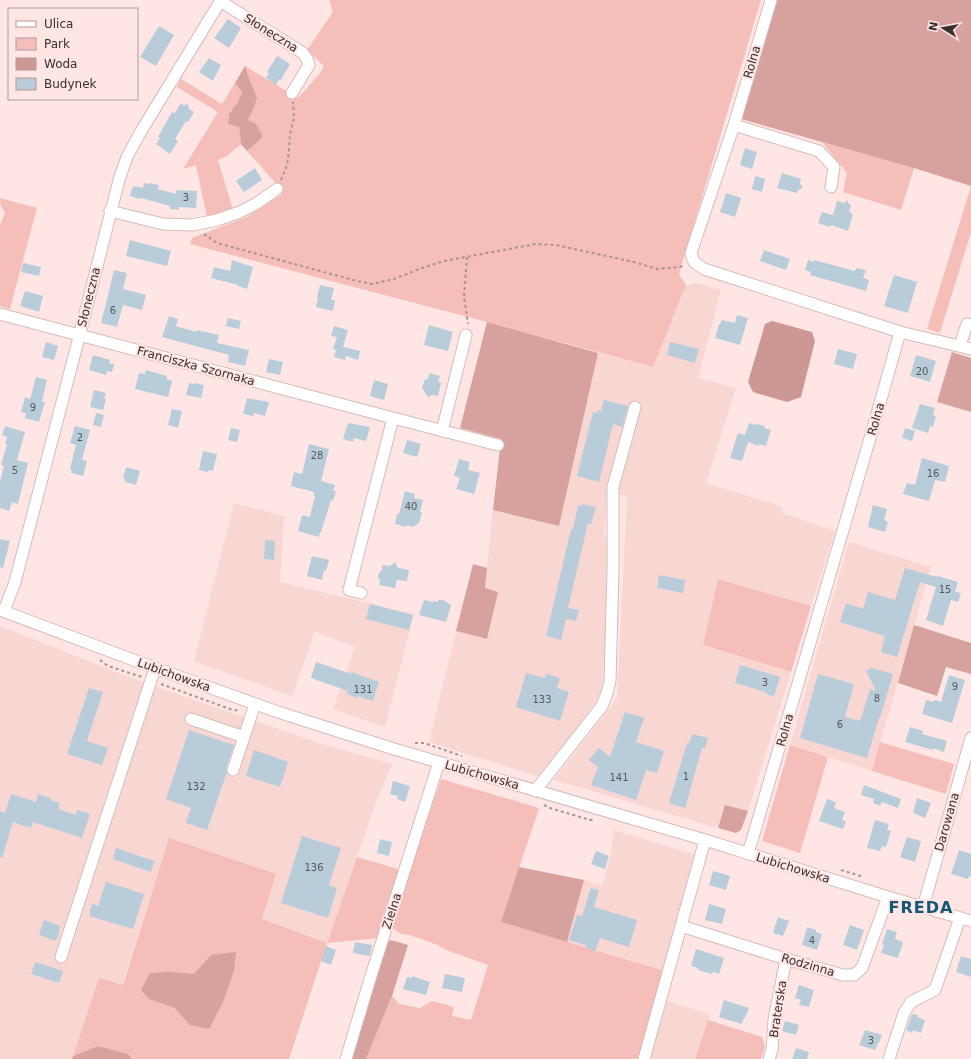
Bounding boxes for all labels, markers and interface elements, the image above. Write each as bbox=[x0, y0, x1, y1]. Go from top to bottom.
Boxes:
legend bbox=[8, 8, 138, 100]
north arrow bbox=[923, 8, 963, 48]
street label: Słoneczna bbox=[241, 11, 301, 55]
text: Ulica bbox=[44, 17, 73, 31]
text: N bbox=[926, 20, 941, 32]
text: Park bbox=[44, 37, 70, 51]
street label: Rolna bbox=[741, 44, 763, 80]
text: Woda bbox=[44, 57, 77, 71]
text: Budynek bbox=[44, 77, 97, 91]
house number: 3 bbox=[183, 192, 189, 203]
street label: Słoneczna bbox=[75, 266, 103, 328]
house number: 6 bbox=[110, 305, 116, 316]
street label: Franciszka Szornaka bbox=[136, 344, 256, 388]
house number: 20 bbox=[916, 366, 928, 377]
street label: Rolna bbox=[865, 401, 887, 437]
house number: 9 bbox=[30, 402, 36, 413]
house number: 2 bbox=[77, 432, 83, 443]
house number: 28 bbox=[311, 450, 323, 461]
house number: 5 bbox=[12, 465, 18, 476]
house number: 16 bbox=[927, 468, 939, 479]
house number: 40 bbox=[405, 501, 417, 512]
house number: 15 bbox=[939, 584, 951, 595]
street label: Lubichowska bbox=[136, 655, 212, 695]
house number: 3 bbox=[762, 677, 768, 688]
house number: 9 bbox=[952, 681, 958, 692]
house number: 131 bbox=[353, 684, 373, 695]
house number: 8 bbox=[874, 693, 880, 704]
house number: 133 bbox=[532, 694, 552, 705]
street label: Rolna bbox=[774, 712, 796, 748]
house number: 6 bbox=[837, 719, 843, 730]
street label: Lubichowska bbox=[443, 758, 521, 792]
house number: 1 bbox=[683, 771, 689, 782]
house number: 141 bbox=[609, 772, 629, 783]
house number: 132 bbox=[186, 781, 206, 792]
street label: Darowana bbox=[932, 791, 962, 853]
street label: Lubichowska bbox=[754, 850, 832, 886]
house number: 136 bbox=[304, 862, 324, 873]
street label: Zielna bbox=[380, 891, 404, 931]
district label: FREDA bbox=[889, 898, 953, 917]
house number: 4 bbox=[809, 935, 815, 946]
street label: Rodzinna bbox=[780, 951, 836, 979]
street label: Braterska bbox=[767, 979, 789, 1039]
house number: 3 bbox=[868, 1035, 874, 1046]

